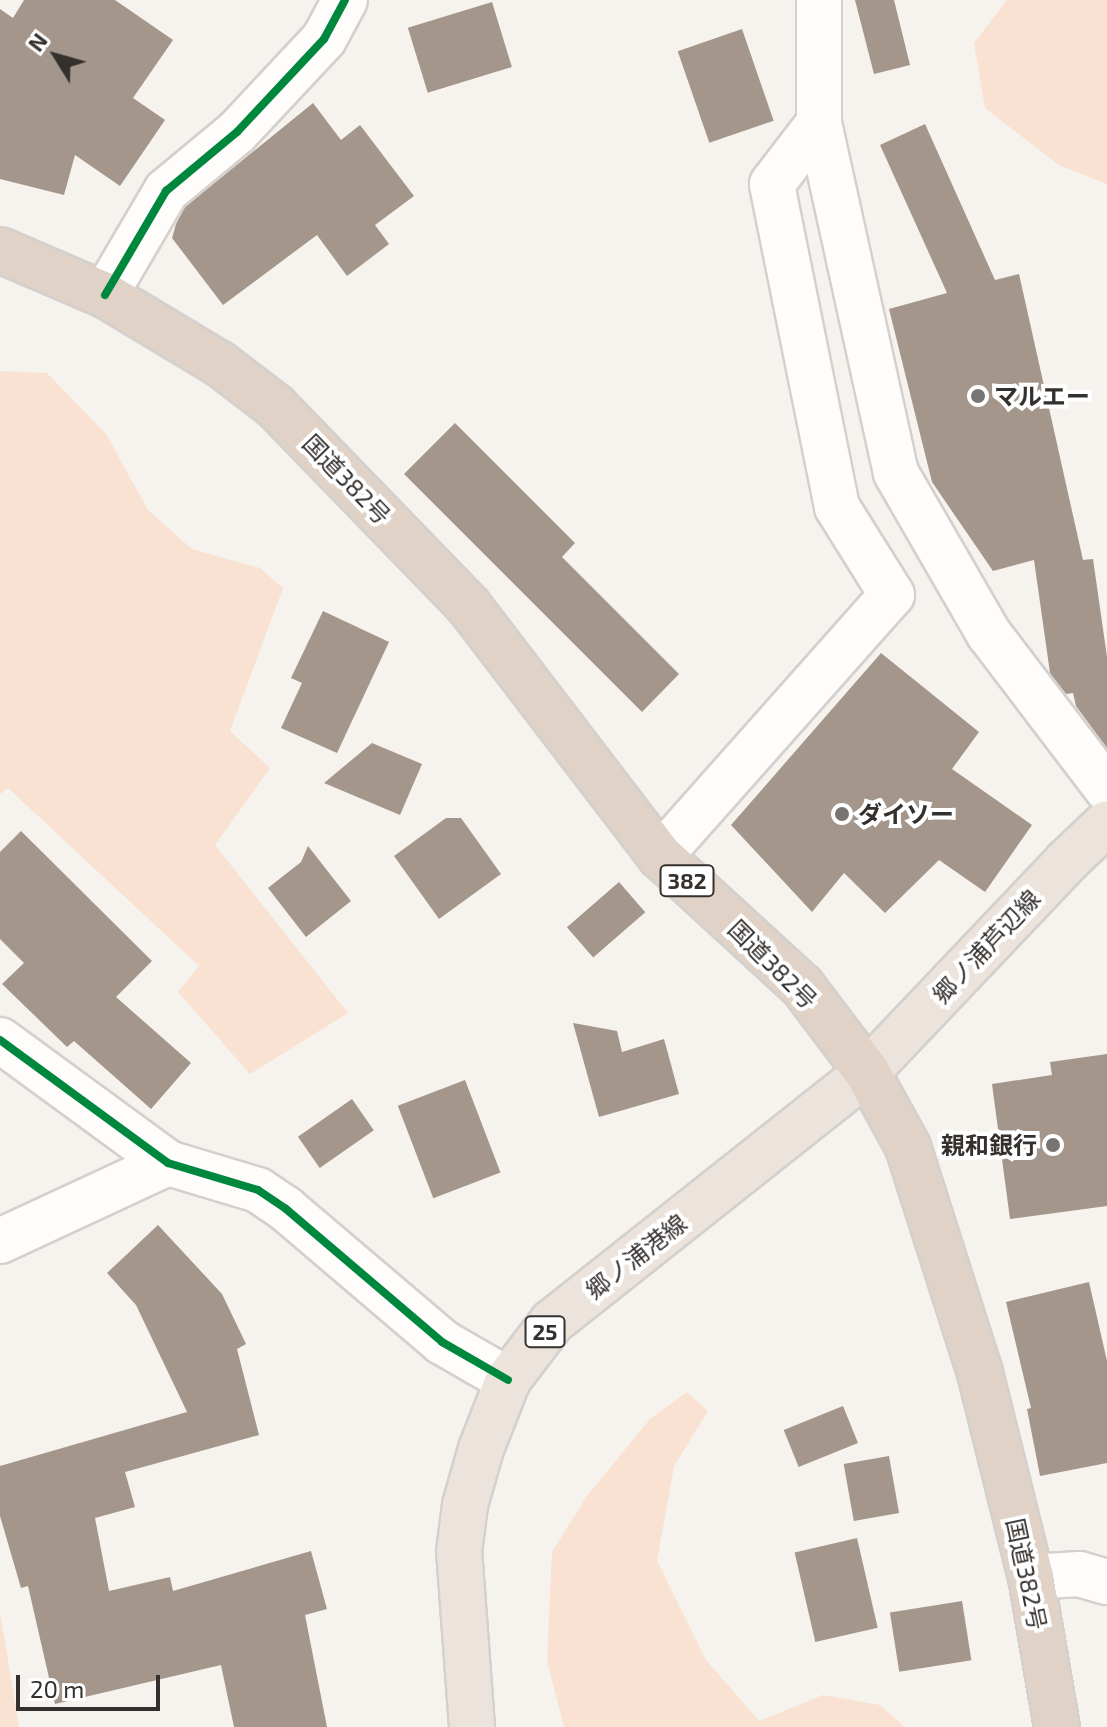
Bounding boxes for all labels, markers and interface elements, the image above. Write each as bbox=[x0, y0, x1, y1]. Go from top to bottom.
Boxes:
north arrow bbox=[16, 16, 96, 96]
text: N bbox=[22, 27, 52, 56]
place label: マルエー bbox=[994, 382, 1090, 410]
marker: マルエー bbox=[969, 387, 987, 405]
street label: 国道382号 bbox=[297, 428, 397, 530]
place label: ダイソー bbox=[858, 800, 954, 828]
marker: ダイソー bbox=[833, 805, 851, 823]
road number: 382 bbox=[659, 863, 715, 899]
street label: 郷ノ浦芦辺線 bbox=[926, 884, 1046, 1008]
street label: 国道382号 bbox=[723, 914, 823, 1014]
place label: 親和銀行 bbox=[941, 1131, 1037, 1159]
marker: 親和銀行 bbox=[1044, 1136, 1062, 1154]
street label: 郷ノ浦港線 bbox=[580, 1208, 692, 1304]
road number: 25 bbox=[523, 1314, 567, 1350]
street label: 国道382号 bbox=[1001, 1516, 1053, 1632]
scale bar bbox=[20, 1659, 164, 1709]
text: 20 m bbox=[30, 1674, 84, 1703]

